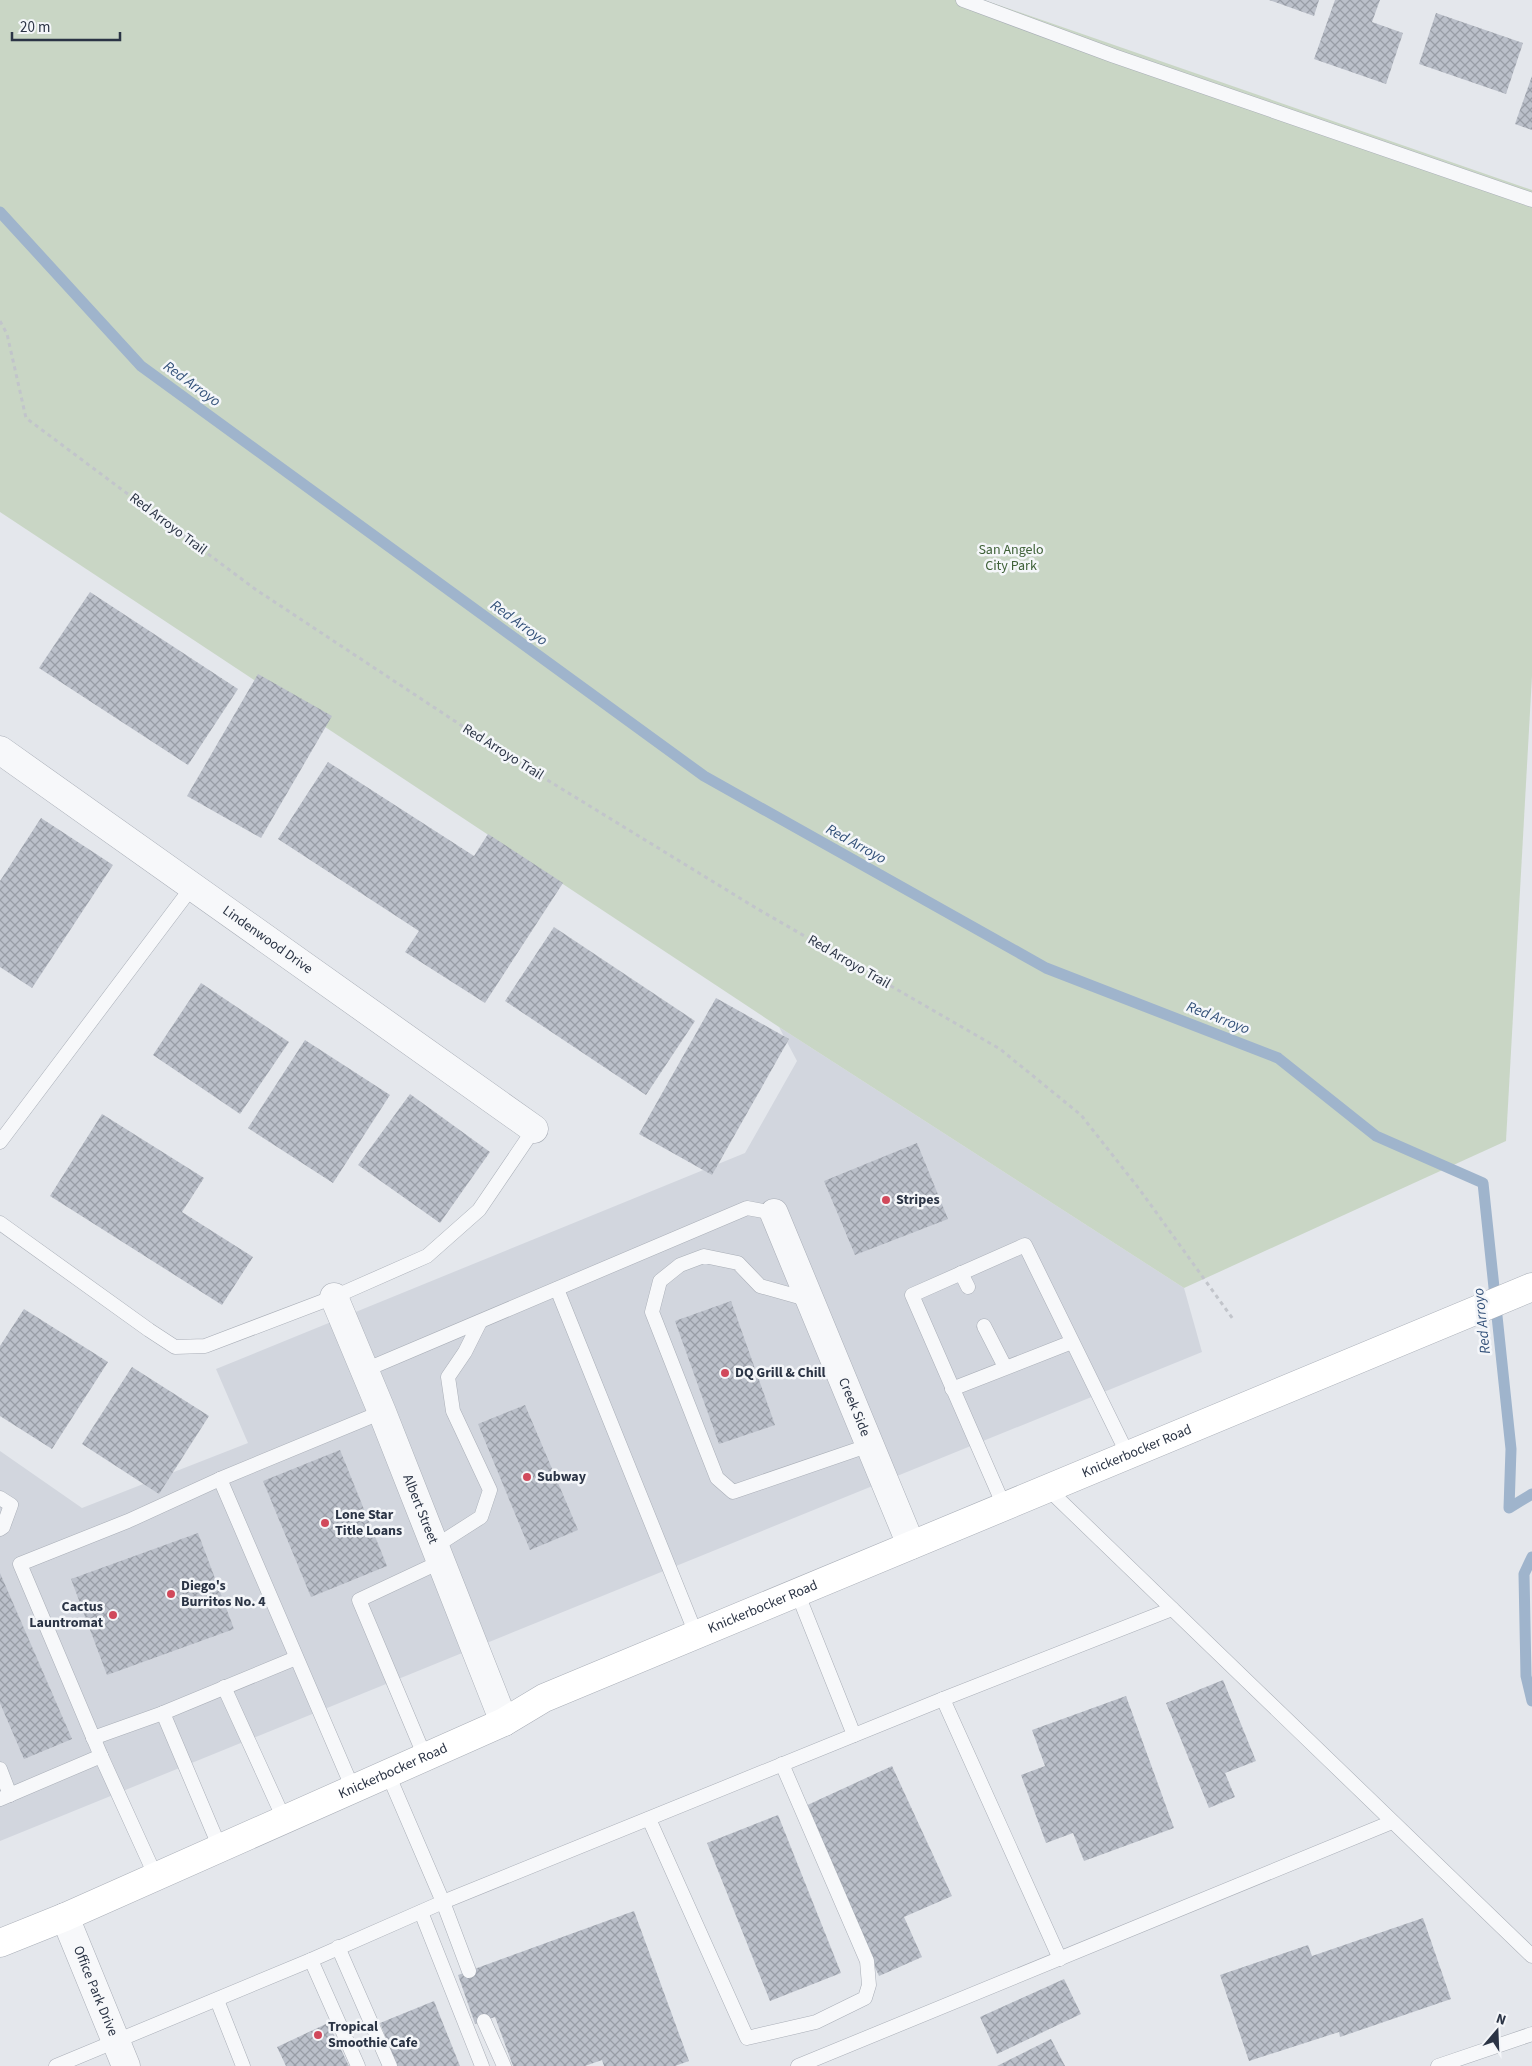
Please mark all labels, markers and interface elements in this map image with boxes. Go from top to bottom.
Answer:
scale bar [12,10,120,42]
text: 20 m [20,17,50,38]
water label: Red Arroyo [159,356,225,412]
street label: Red Arroyo Trail [125,488,211,560]
park label: San Angelo City Park [978,540,1044,576]
water label: Red Arroyo [486,595,552,651]
street label: Red Arroyo Trail [459,719,548,785]
water label: Red Arroyo [822,819,890,869]
street label: Lindenwood Drive [218,901,317,979]
street label: Red Arroyo Trail [804,930,894,994]
water label: Red Arroyo [1183,996,1253,1040]
place label: Stripes [896,1190,940,1210]
marker: Stripes [880,1194,892,1206]
water label: Red Arroyo [1468,1287,1496,1355]
place label: DQ Grill & Chill [735,1363,826,1383]
marker: DQ Grill & Chill [719,1367,731,1379]
street label: Creek Side [833,1375,875,1440]
street label: Knickerbocker Road [1079,1420,1195,1483]
place label: Subway [537,1467,587,1487]
street label: Albert Street [397,1471,443,1547]
marker: Subway [521,1471,533,1483]
place label: Lone Star Title Loans [335,1505,402,1541]
marker: Lone Star Title Loans [319,1517,331,1529]
street label: Knickerbocker Road [705,1575,821,1639]
place label: Diego's Burritos No. 4 [181,1576,266,1612]
marker: Diego's Burritos No. 4 [165,1588,177,1600]
place label: Cactus Launtromat [29,1597,104,1633]
marker: Cactus Launtromat [107,1609,119,1621]
street label: Knickerbocker Road [335,1738,451,1804]
street label: Office Park Drive [68,1943,123,2039]
north arrow [1472,2006,1522,2056]
text: N [1493,2009,1509,2031]
place label: Tropical Smoothie Cafe [328,2017,418,2053]
marker: Tropical Smoothie Cafe [312,2029,324,2041]

